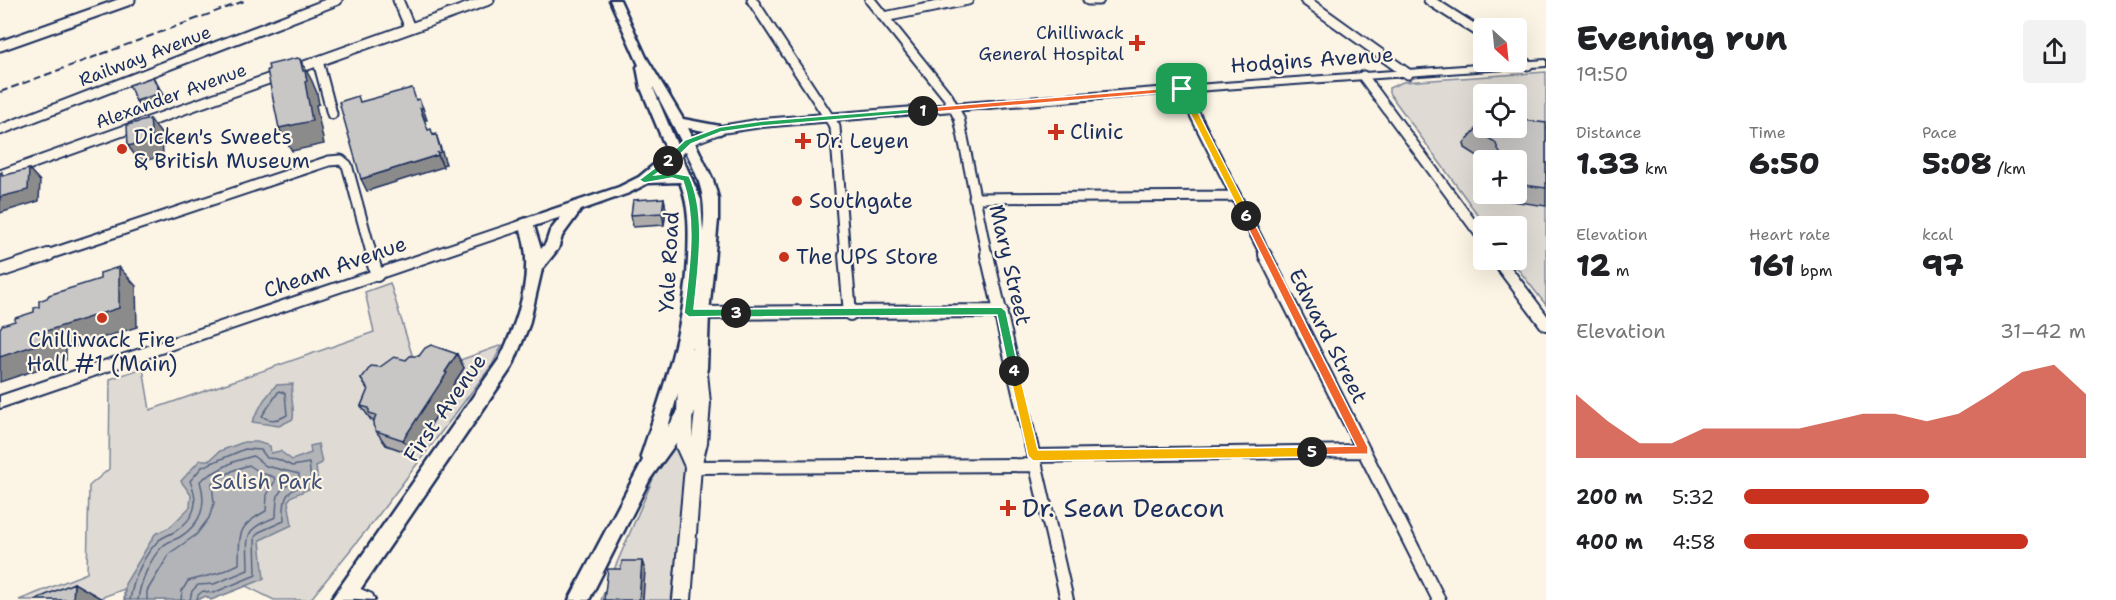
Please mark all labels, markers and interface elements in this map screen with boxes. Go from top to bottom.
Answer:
text: Evening run [1576,16,1787,61]
north arrow [1473,18,1527,72]
map controls [1473,18,1527,270]
street label: Railway Avenue [76,20,214,92]
button: share [2023,20,2086,83]
place label: Chilliwack General Hospital [978,21,1125,66]
marker: Chilliwack General Hospital [1128,34,1146,52]
street label: Hodgins Avenue [1229,40,1395,80]
street label: Alexander Avenue [92,58,250,134]
text: 19:50 [1576,61,1628,87]
pin [1156,63,1207,114]
icon: arrive [1165,72,1198,105]
button: locate [1473,84,1527,138]
pin: 1 [908,96,938,126]
text: 1 [919,100,927,121]
place label: Clinic [1070,118,1123,146]
text: Distance [1576,122,1642,143]
text: Time [1749,122,1786,143]
text: Pace [1922,122,1957,143]
place label: Dicken's Sweets & British Museum [134,123,310,175]
marker: Clinic [1047,123,1065,141]
place label: Dr. Leyen [816,127,909,155]
marker: Dr. Leyen [794,132,812,150]
marker: Dicken's Sweets & British Museum [115,142,129,156]
text: 1.33 [1576,143,1639,184]
text: 6:50 [1749,143,1820,184]
text: 5:08 [1922,143,1992,184]
pin: 2 [653,146,683,176]
text: 2 [662,150,674,171]
button: + [1473,150,1527,204]
text: km [1639,158,1667,179]
text: /km [1992,158,2026,179]
place label: Southgate [809,187,913,215]
marker: Southgate [790,194,804,208]
pin: 6 [1231,201,1261,231]
street label: Mary Street [982,202,1038,328]
text: 6 [1240,205,1252,226]
street label: Yale Road [652,211,686,313]
button: − [1473,216,1527,270]
text: Elevation [1576,224,1648,245]
text: Heart rate [1749,224,1831,245]
text: kcal [1922,224,1953,245]
street label: Cheam Avenue [260,229,410,305]
place label: The UPS Store [796,243,938,271]
text: 12 [1576,245,1610,286]
text: 161 [1749,245,1795,286]
text: 97 [1922,245,1964,286]
marker: The UPS Store [777,250,791,264]
text: m [1610,260,1629,281]
text: bpm [1795,260,1833,281]
street label: Edward Street [1282,264,1374,408]
pin: 3 [721,298,751,328]
text: 3 [730,302,742,323]
marker: Chilliwack Fire Hall #1 (Main) [95,311,109,325]
text: Elevation [1576,318,1666,344]
text: 31–42 m [2000,318,2086,344]
place label: Chilliwack Fire Hall #1 (Main) [27,326,177,378]
street label: First Avenue [397,348,493,468]
pin: 4 [999,356,1029,386]
text: 4 [1008,360,1020,381]
pin: 5 [1297,437,1327,467]
text: 5 [1307,441,1317,462]
park label: Salish Park [211,468,323,496]
text: 200 m [1576,484,1643,510]
text: 5:32 [1672,484,1715,510]
place label: Dr. Sean Deacon [1022,490,1225,525]
marker: Dr. Sean Deacon [999,499,1017,517]
text: 400 m [1576,529,1643,555]
text: 4:58 [1672,529,1716,555]

